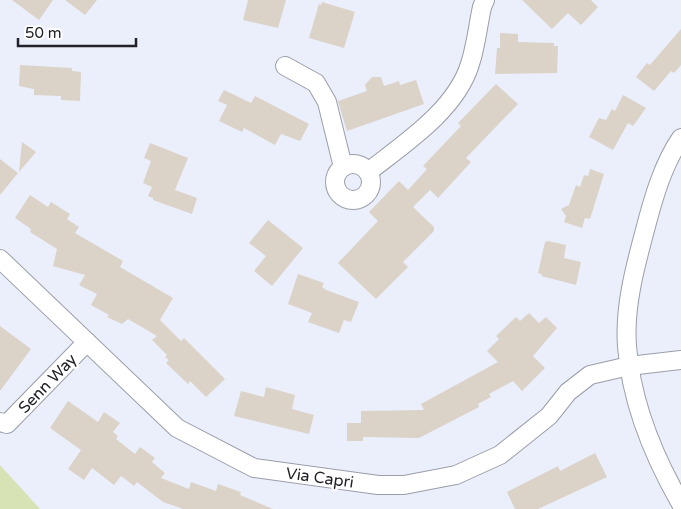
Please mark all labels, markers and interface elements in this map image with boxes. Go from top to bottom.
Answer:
scale bar [18,15,135,47]
text: 50 m [25,24,62,42]
street label: Senn Way [14,349,81,418]
street label: Via Capri [285,463,355,493]

